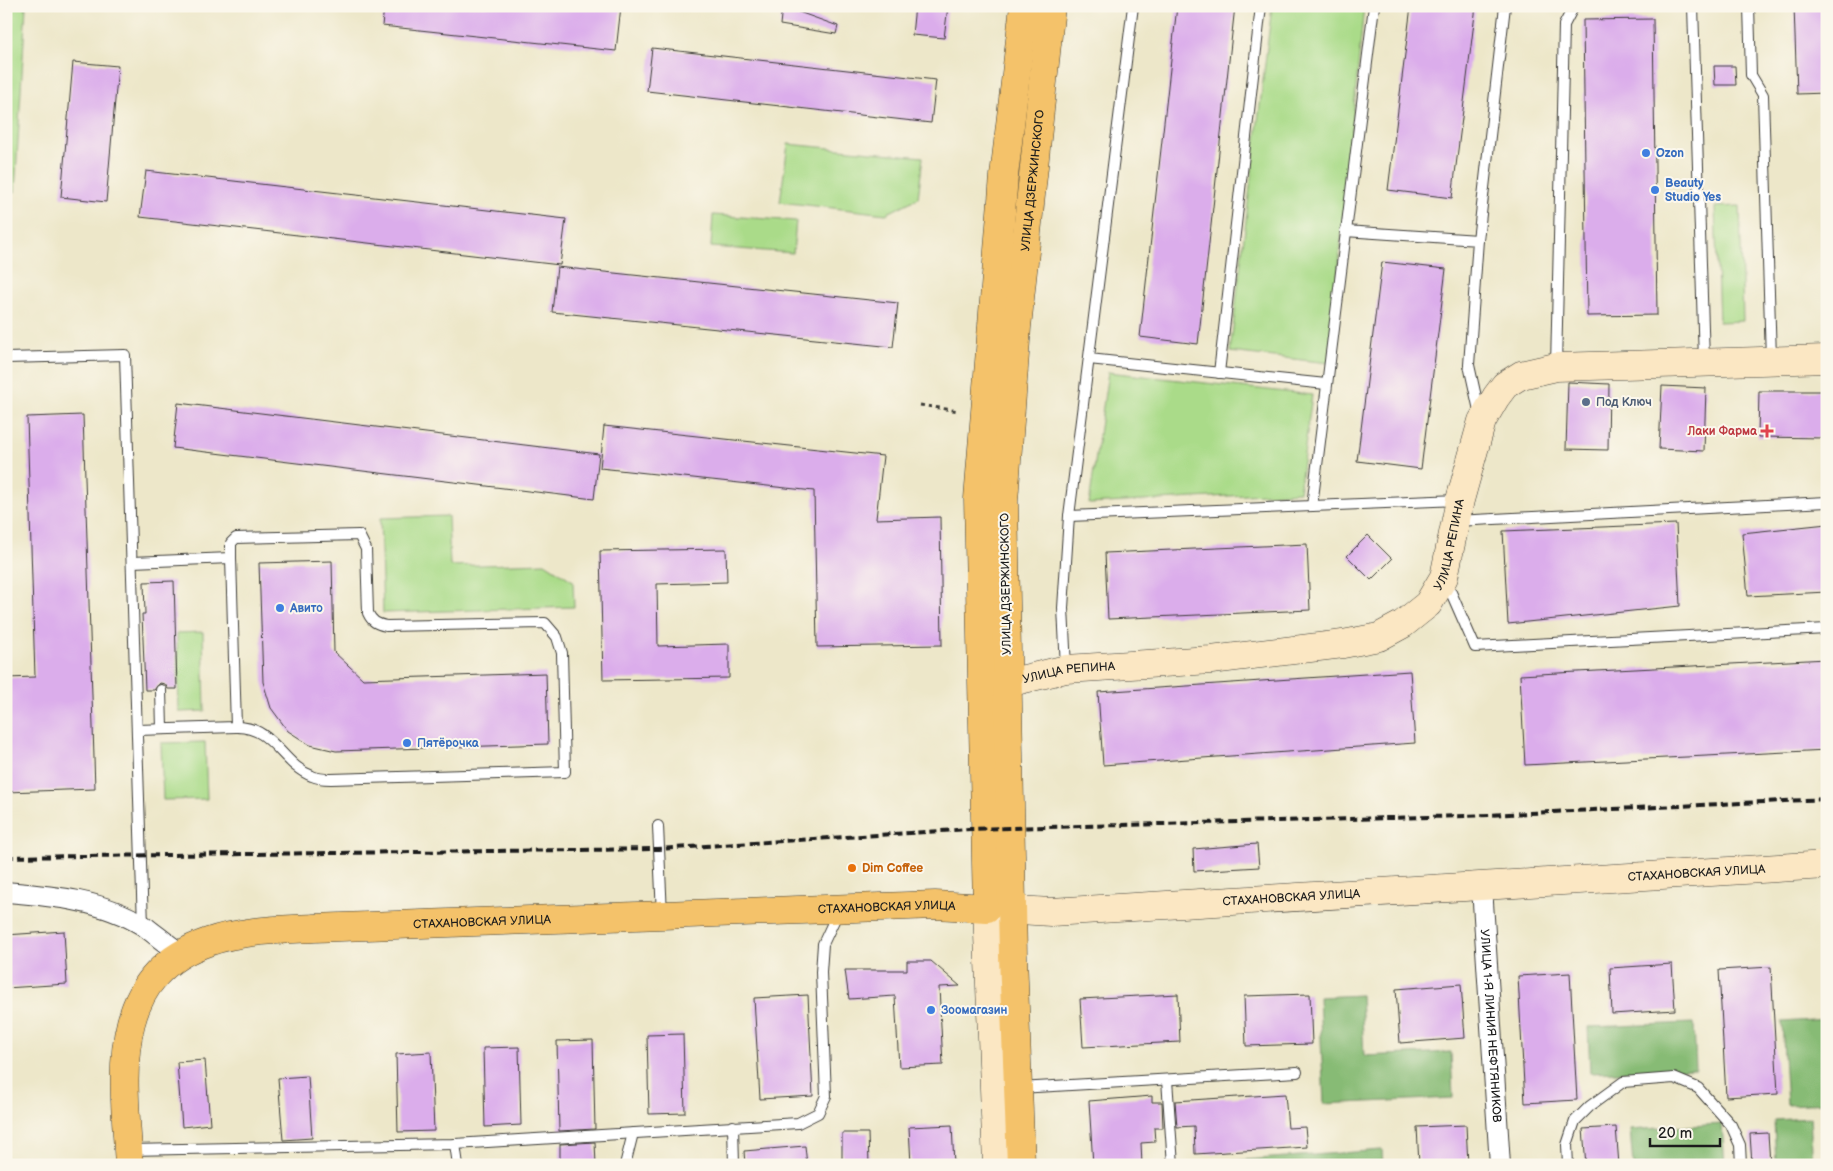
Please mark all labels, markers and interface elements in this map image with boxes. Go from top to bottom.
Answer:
street label: УЛИЦА ДЗЕРЖИНСКОГО [1018,109,1048,252]
place label: Ozon [1656,146,1684,161]
marker: Ozon [1640,147,1652,159]
place label: Beauty Studio Yes [1665,176,1721,205]
marker: Beauty Studio Yes [1649,184,1661,196]
place label: Под Ключ [1596,395,1652,410]
marker: Под Ключ [1580,396,1592,408]
place label: Лаки Фарма [1686,424,1758,439]
marker: Лаки Фарма [1761,425,1773,437]
street label: УЛИЦА РЕПИНА [1430,497,1468,593]
street label: УЛИЦА ДЗЕРЖИНСКОГО [997,512,1015,655]
place label: Авито [289,601,323,616]
marker: Авито [274,602,286,614]
street label: УЛИЦА РЕПИНА [1021,658,1116,687]
place label: Пятёрочка [417,736,480,751]
marker: Пятёрочка [401,737,413,749]
place label: Dim Coffee [862,861,923,876]
street label: СТАХАНОВСКАЯ УЛИЦА [1627,861,1766,885]
marker: Dim Coffee [846,862,858,874]
street label: СТАХАНОВСКАЯ УЛИЦА [1222,886,1361,909]
street label: СТАХАНОВСКАЯ УЛИЦА [818,897,957,917]
street label: СТАХАНОВСКАЯ УЛИЦА [413,912,552,932]
street label: УЛИЦА 1-Я ЛИНИЯ НЕФТЯНИКОВ [1477,928,1505,1123]
place label: Зоомагазин [941,1003,1008,1018]
marker: Зоомагазин [925,1004,937,1016]
scale bar [1650,1116,1720,1148]
text: 20 m [1658,1124,1692,1143]

